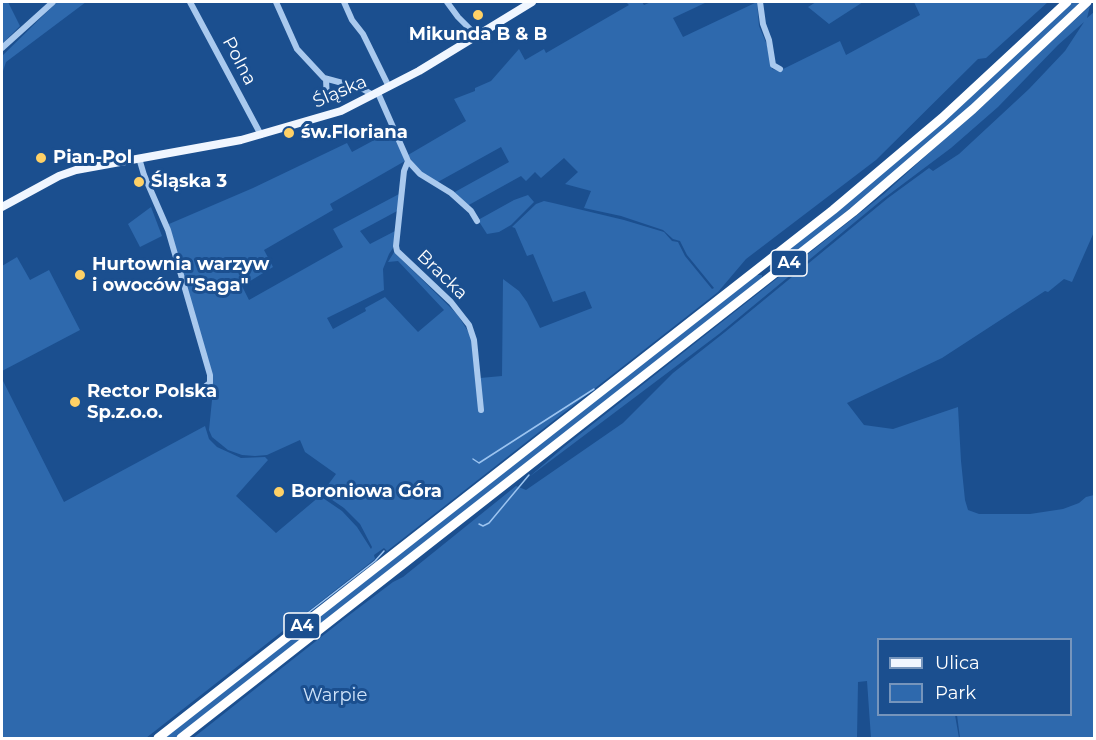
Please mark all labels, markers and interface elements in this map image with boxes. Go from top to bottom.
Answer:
marker: Mikunda B & B [471,8,485,22]
place label: Mikunda B & B [409,24,547,46]
street label: Polna [217,33,261,89]
street label: Śląska [310,71,370,113]
place label: św.Floriana [301,122,408,144]
marker: św.Floriana [282,126,296,140]
place label: Pian-Pol [53,147,132,169]
marker: Pian-Pol [34,151,48,165]
place label: Śląska 3 [151,171,227,193]
marker: Śląska 3 [132,175,146,189]
street label: Bracka [412,246,472,304]
road number: A4 [771,250,807,276]
place label: Hurtownia warzyw i owoców "Saga" [92,254,269,296]
marker: Hurtownia warzyw i owoców "Saga" [73,268,87,282]
place label: Rector Polska Sp.z.o.o. [87,381,217,424]
marker: Rector Polska Sp.z.o.o. [68,395,82,409]
place label: Boroniowa Góra [291,481,442,503]
marker: Boroniowa Góra [272,485,286,499]
road number: A4 [284,613,320,639]
legend [877,638,1072,716]
text: Ulica [935,652,980,674]
text: Park [935,682,976,704]
park label: Warpie [303,685,367,707]

